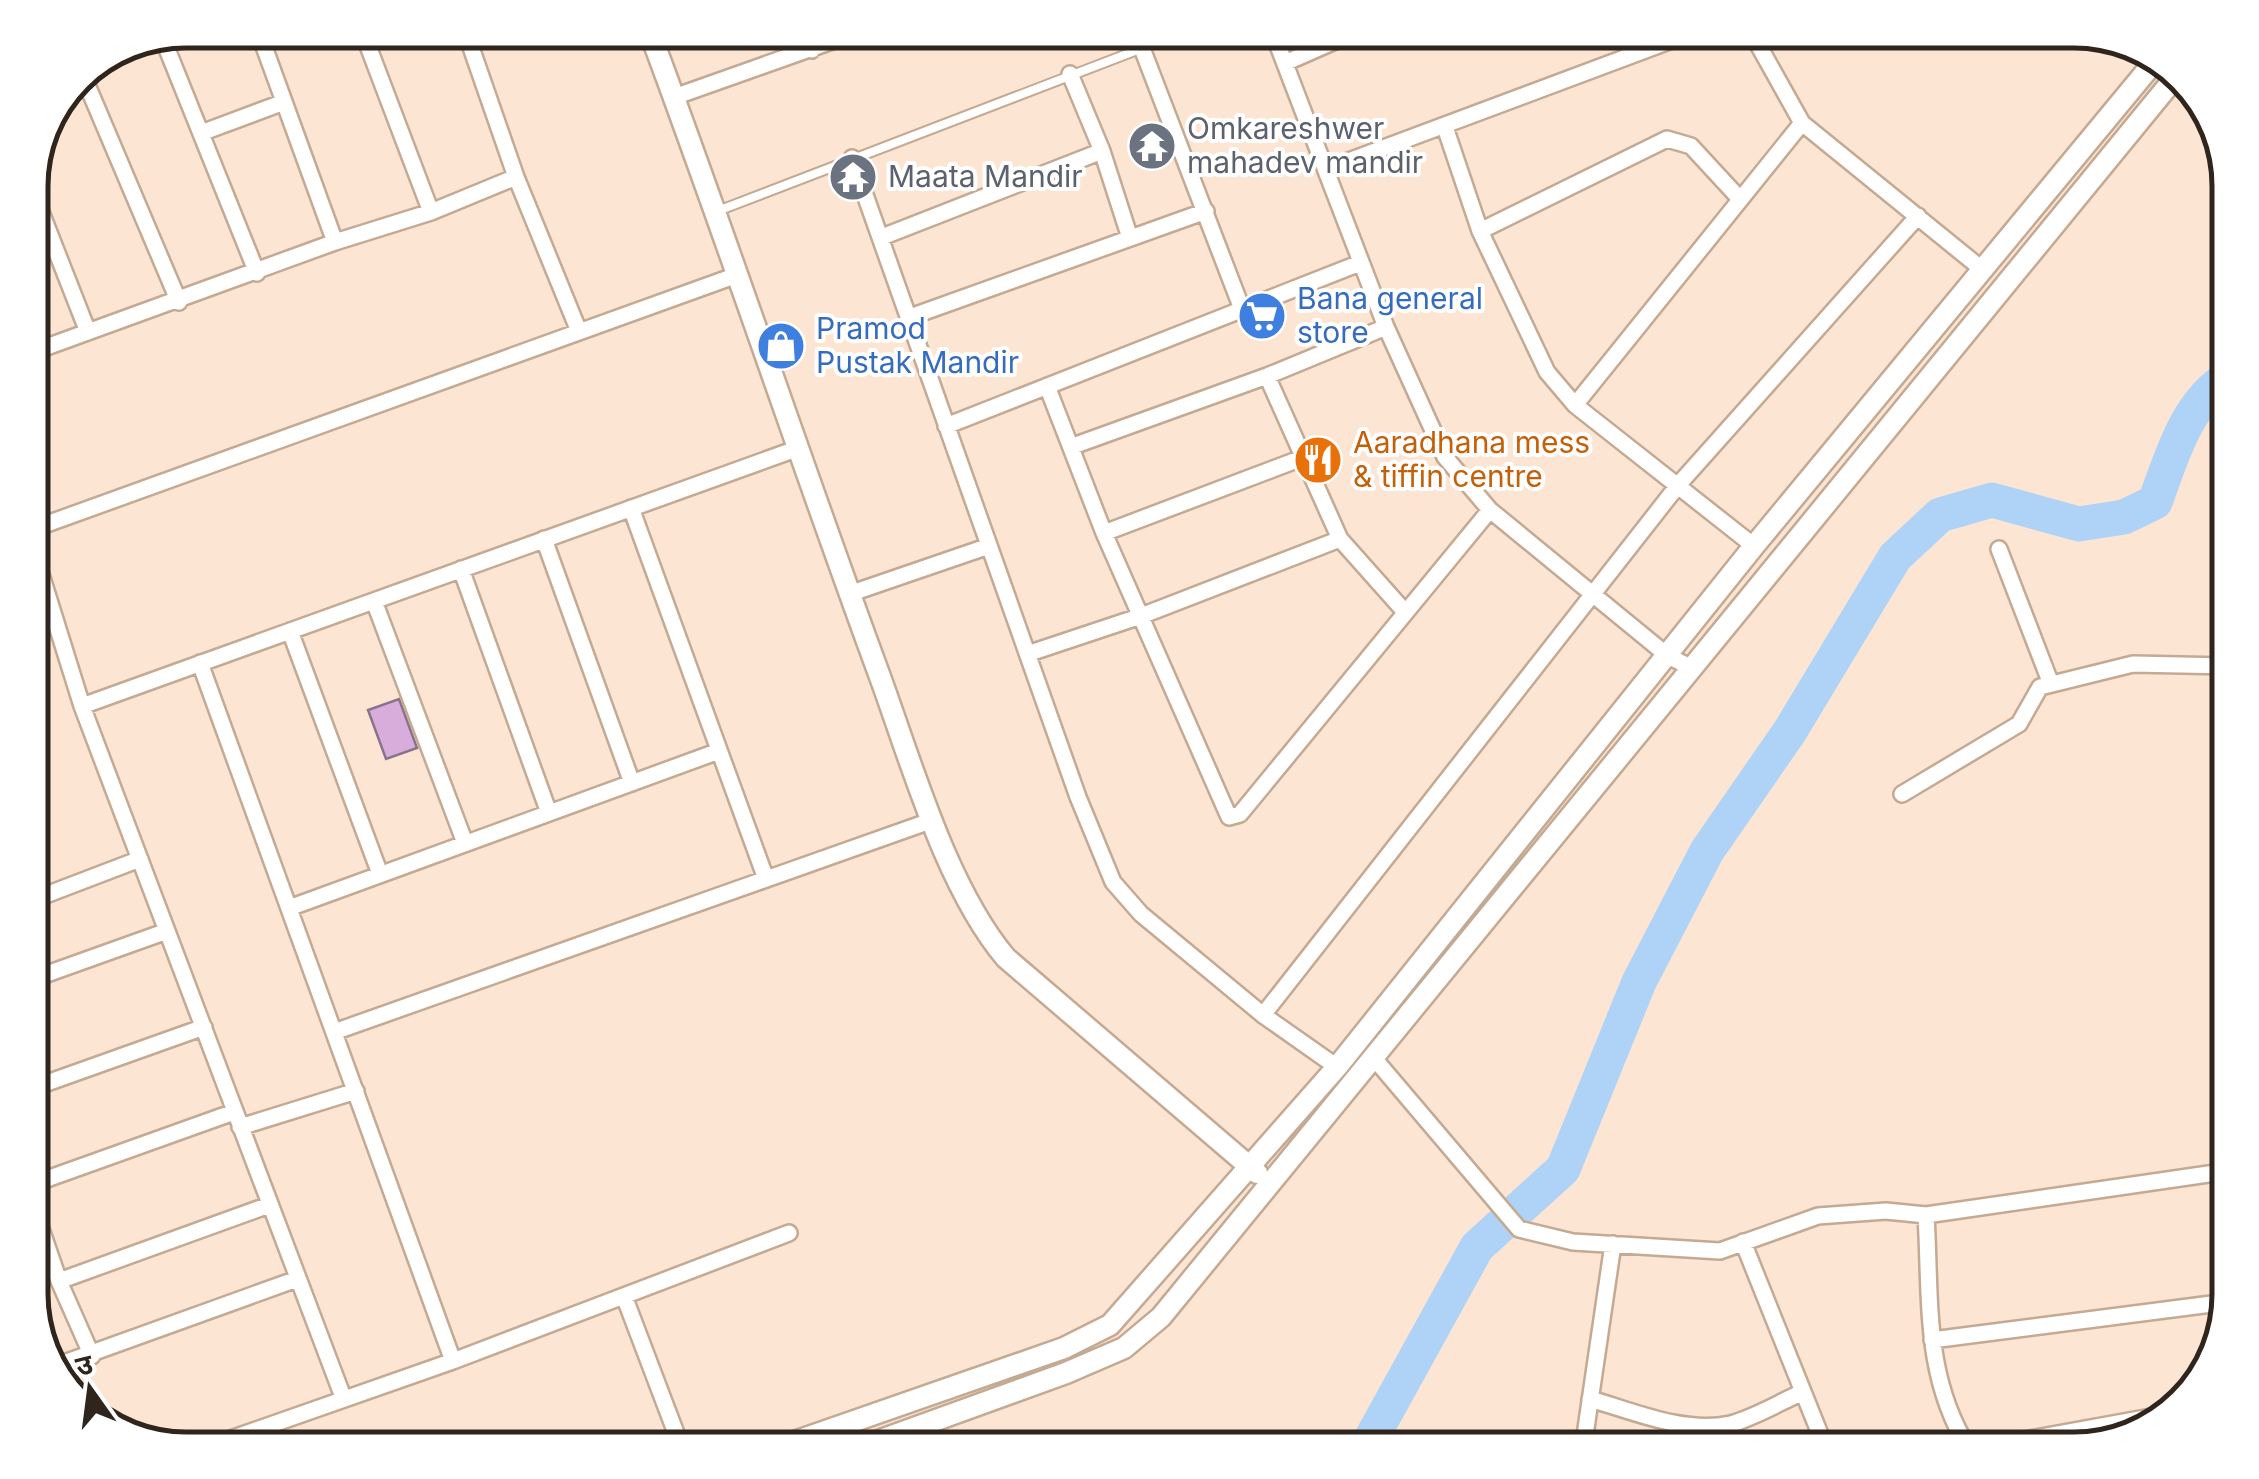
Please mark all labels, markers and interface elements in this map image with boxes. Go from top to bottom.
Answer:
place label: Omkareshwer mahadev mandir [1187,110,1423,180]
temple icon: Omkareshwer mahadev mandir [1126,120,1178,172]
temple icon: Maata Mandir [827,151,879,203]
place label: Maata Mandir [888,158,1083,194]
place label: Bana general store [1297,280,1483,350]
supermarket icon: Bana general store [1236,290,1288,342]
place label: Pramod Pustak Mandir [816,310,1019,380]
shop icon: Pramod Pustak Mandir [755,320,807,372]
place label: Aaradhana mess & tiffin centre [1353,424,1590,494]
restaurant icon: Aaradhana mess & tiffin centre [1292,434,1344,486]
north arrow [40,1339,140,1439]
text: उ [72,1346,97,1383]

